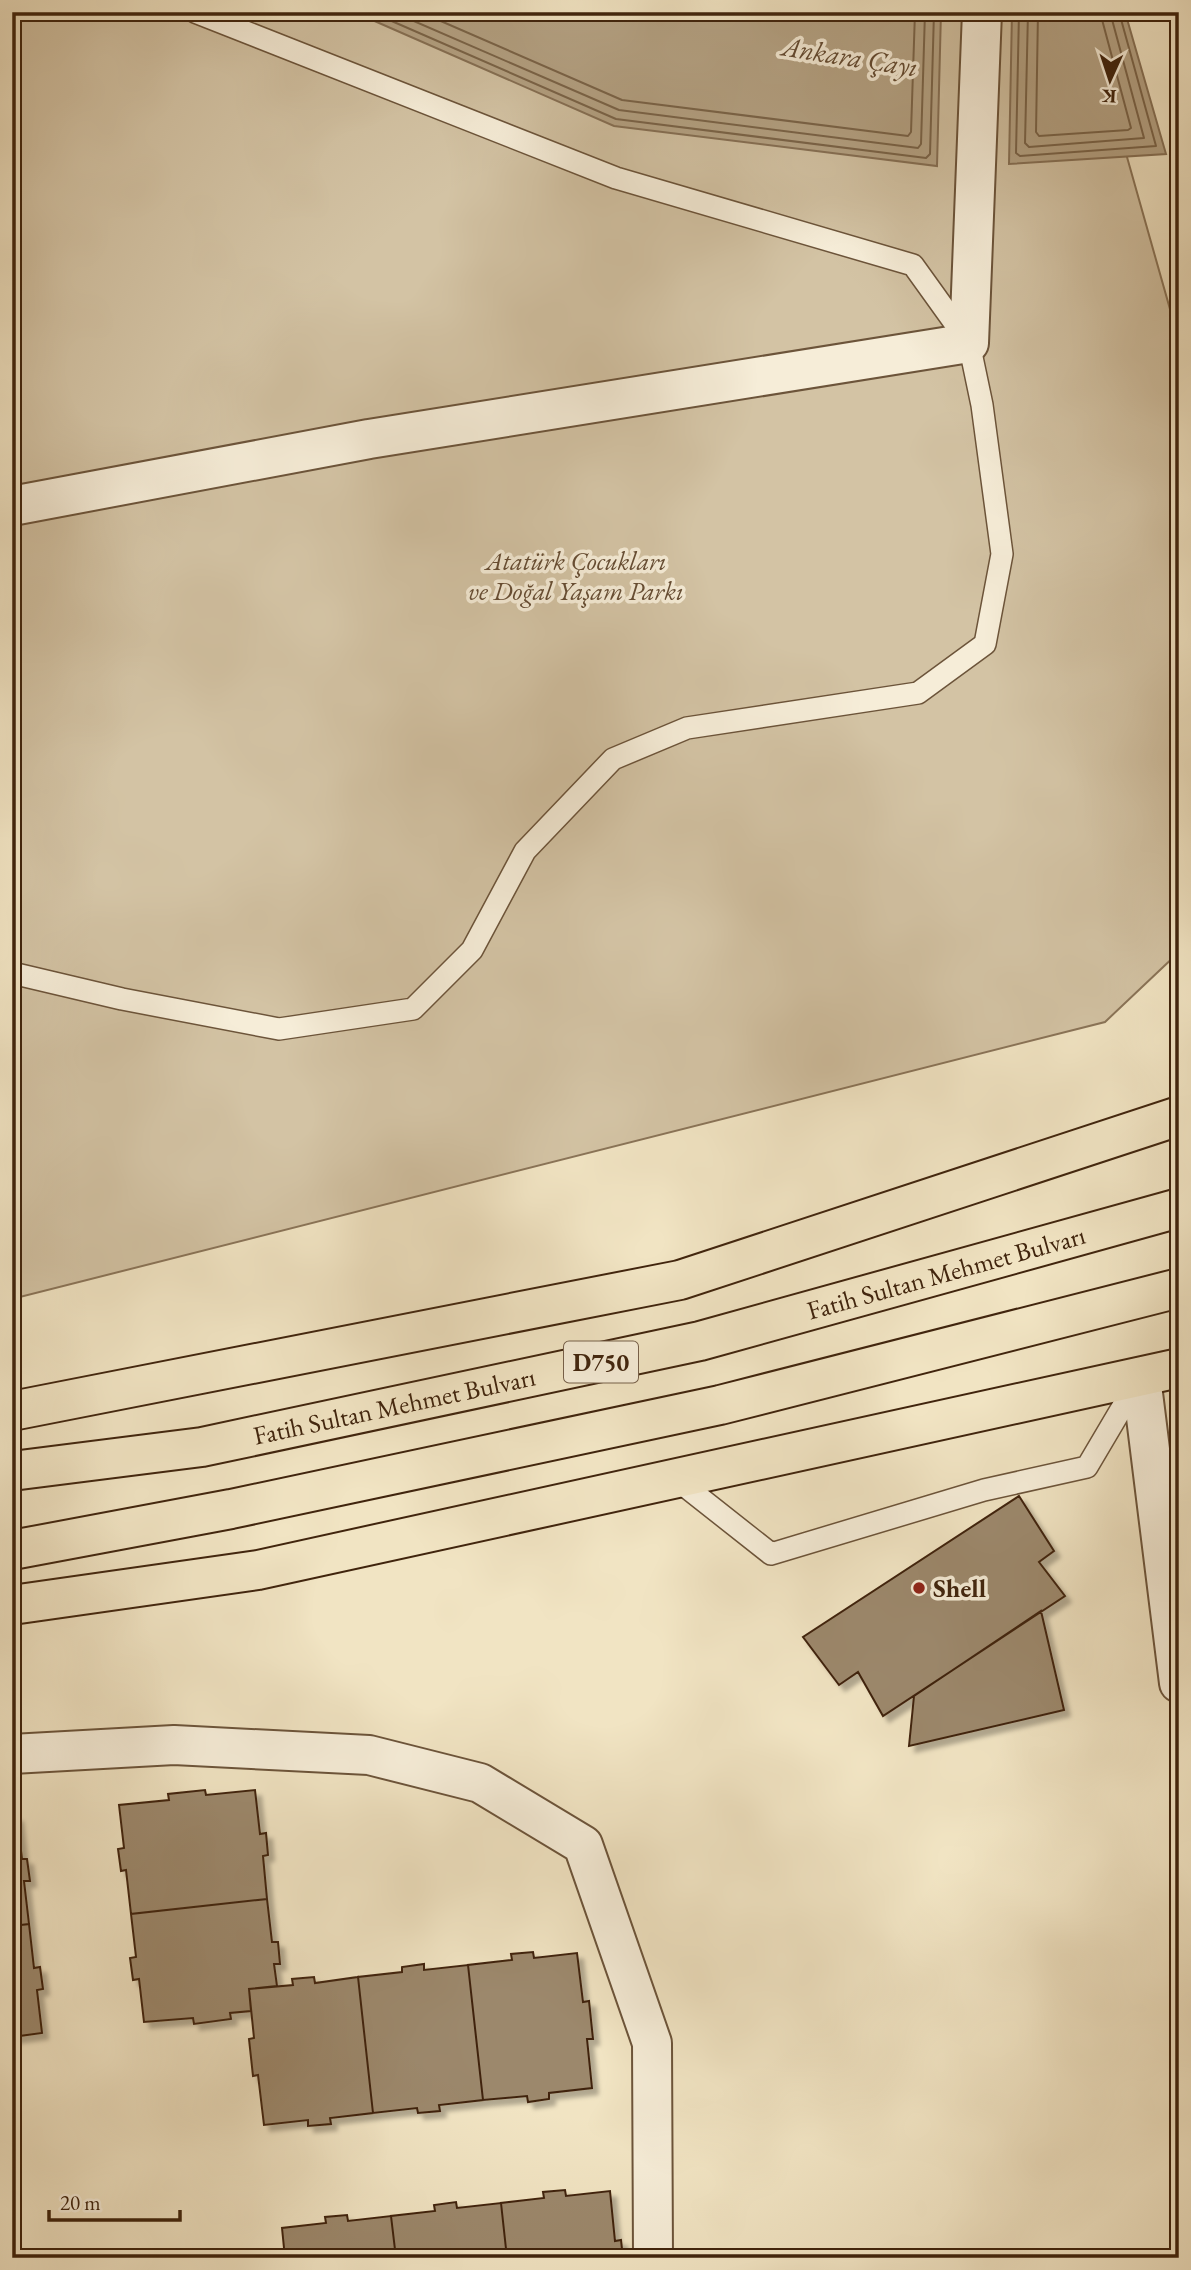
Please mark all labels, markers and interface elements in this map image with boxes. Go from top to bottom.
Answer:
water label: Ankara Çayı [777,27,921,85]
north arrow [1076,46,1146,116]
text: K [1101,84,1117,109]
park label: Atatürk Çocukları ve Doğal Yaşam Parkı [468,544,684,608]
street label: Fatih Sultan Mehmet Bulvarı [803,1218,1089,1328]
road number: D750 [564,1342,638,1382]
street label: Fatih Sultan Mehmet Bulvarı [250,1360,538,1453]
place label: Shell [933,1571,986,1605]
marker: Shell [911,1580,927,1596]
scale bar [49,2179,180,2223]
text: 20 m [60,2189,101,2216]

